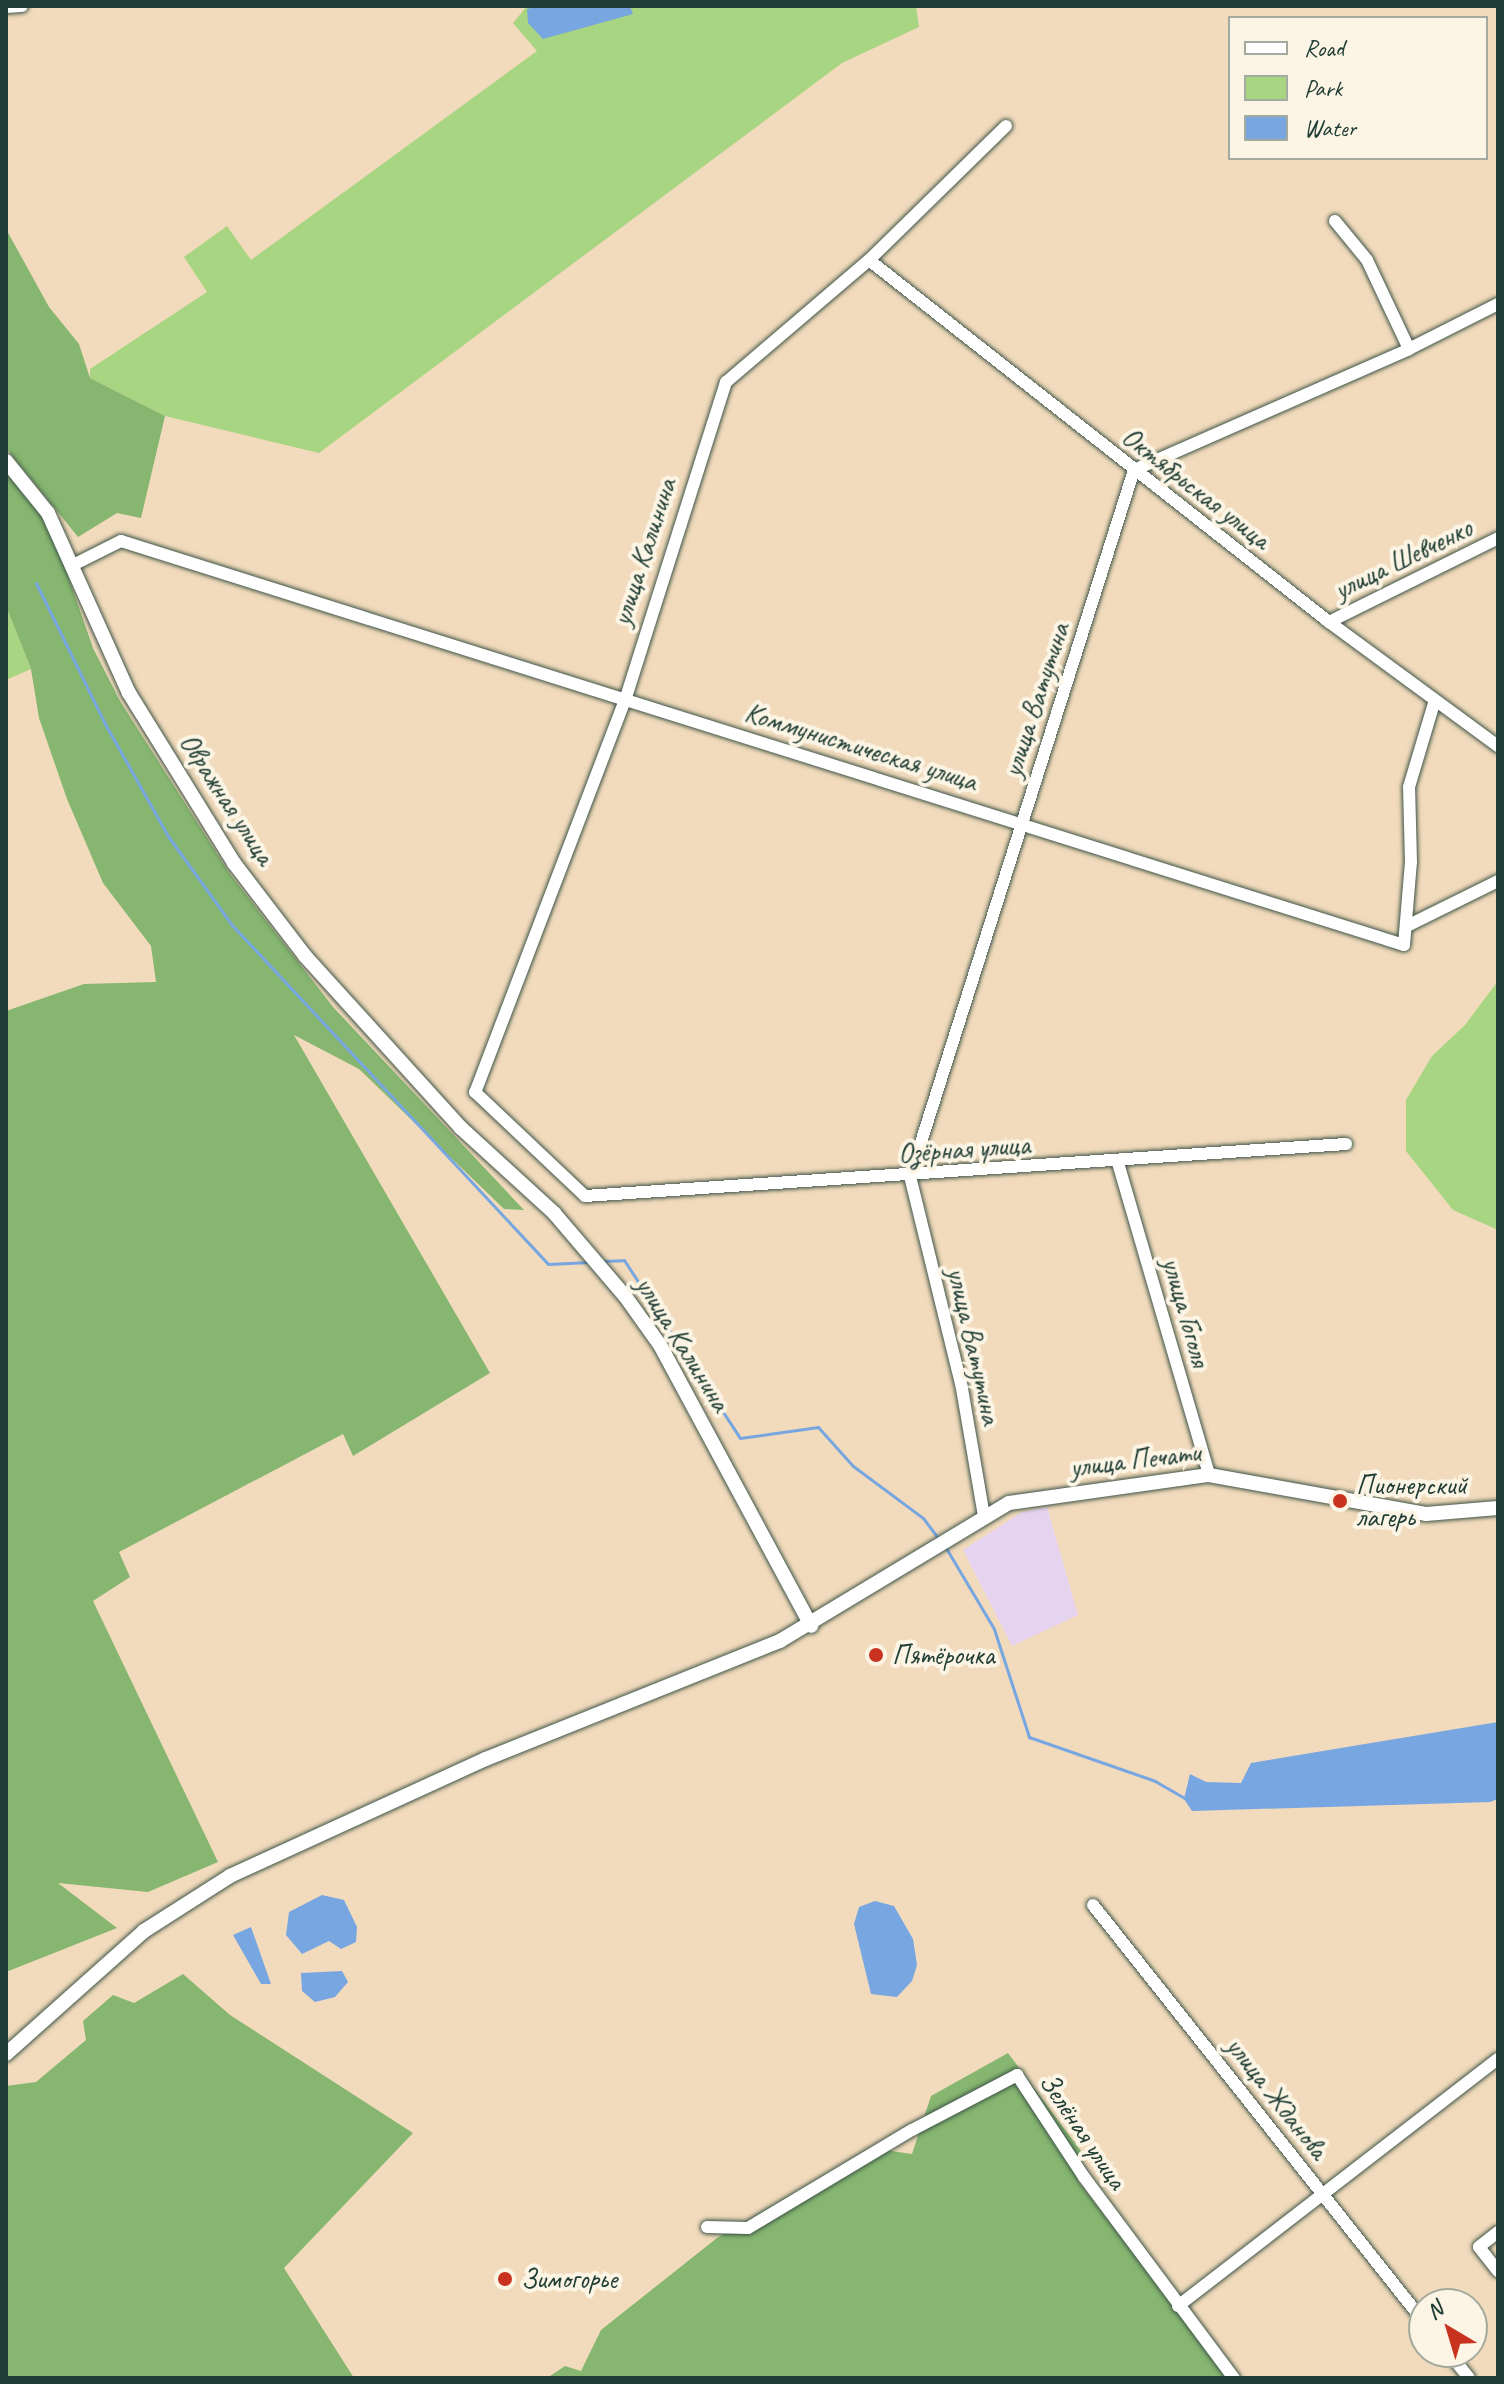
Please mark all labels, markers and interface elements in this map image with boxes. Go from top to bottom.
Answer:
legend [1228,16,1488,160]
text: Road [1304,33,1344,63]
text: Park [1304,73,1342,103]
text: Water [1304,113,1356,143]
street label: Октябрьская улица [1115,419,1277,557]
street label: улица Калинина [604,474,684,630]
street label: улица Шевченко [1328,511,1478,607]
street label: улица Ватутина [995,618,1077,782]
street label: Коммунистическая улица [740,696,982,798]
street label: Овражная улица [172,727,282,871]
street label: Озёрная улица [896,1128,1032,1170]
street label: улица Гоголя [1155,1254,1217,1370]
street label: улица Ватутина [939,1263,1009,1429]
street label: улица Калинина [628,1270,738,1418]
street label: улица Печати [1066,1435,1204,1485]
place label: Пионерский лагерь [1356,1468,1467,1534]
marker: Пионерский лагерь [1331,1492,1349,1510]
place label: Пятёрочка [892,1638,995,1672]
marker: Пятёрочка [867,1646,885,1664]
street label: улица Жданова [1219,2030,1335,2166]
street label: Зелёная улица [1031,2065,1135,2197]
place label: Зимогорье [521,2262,617,2296]
marker: Зимогорье [496,2270,514,2288]
north arrow [1408,2288,1488,2368]
text: N [1420,2295,1448,2326]

